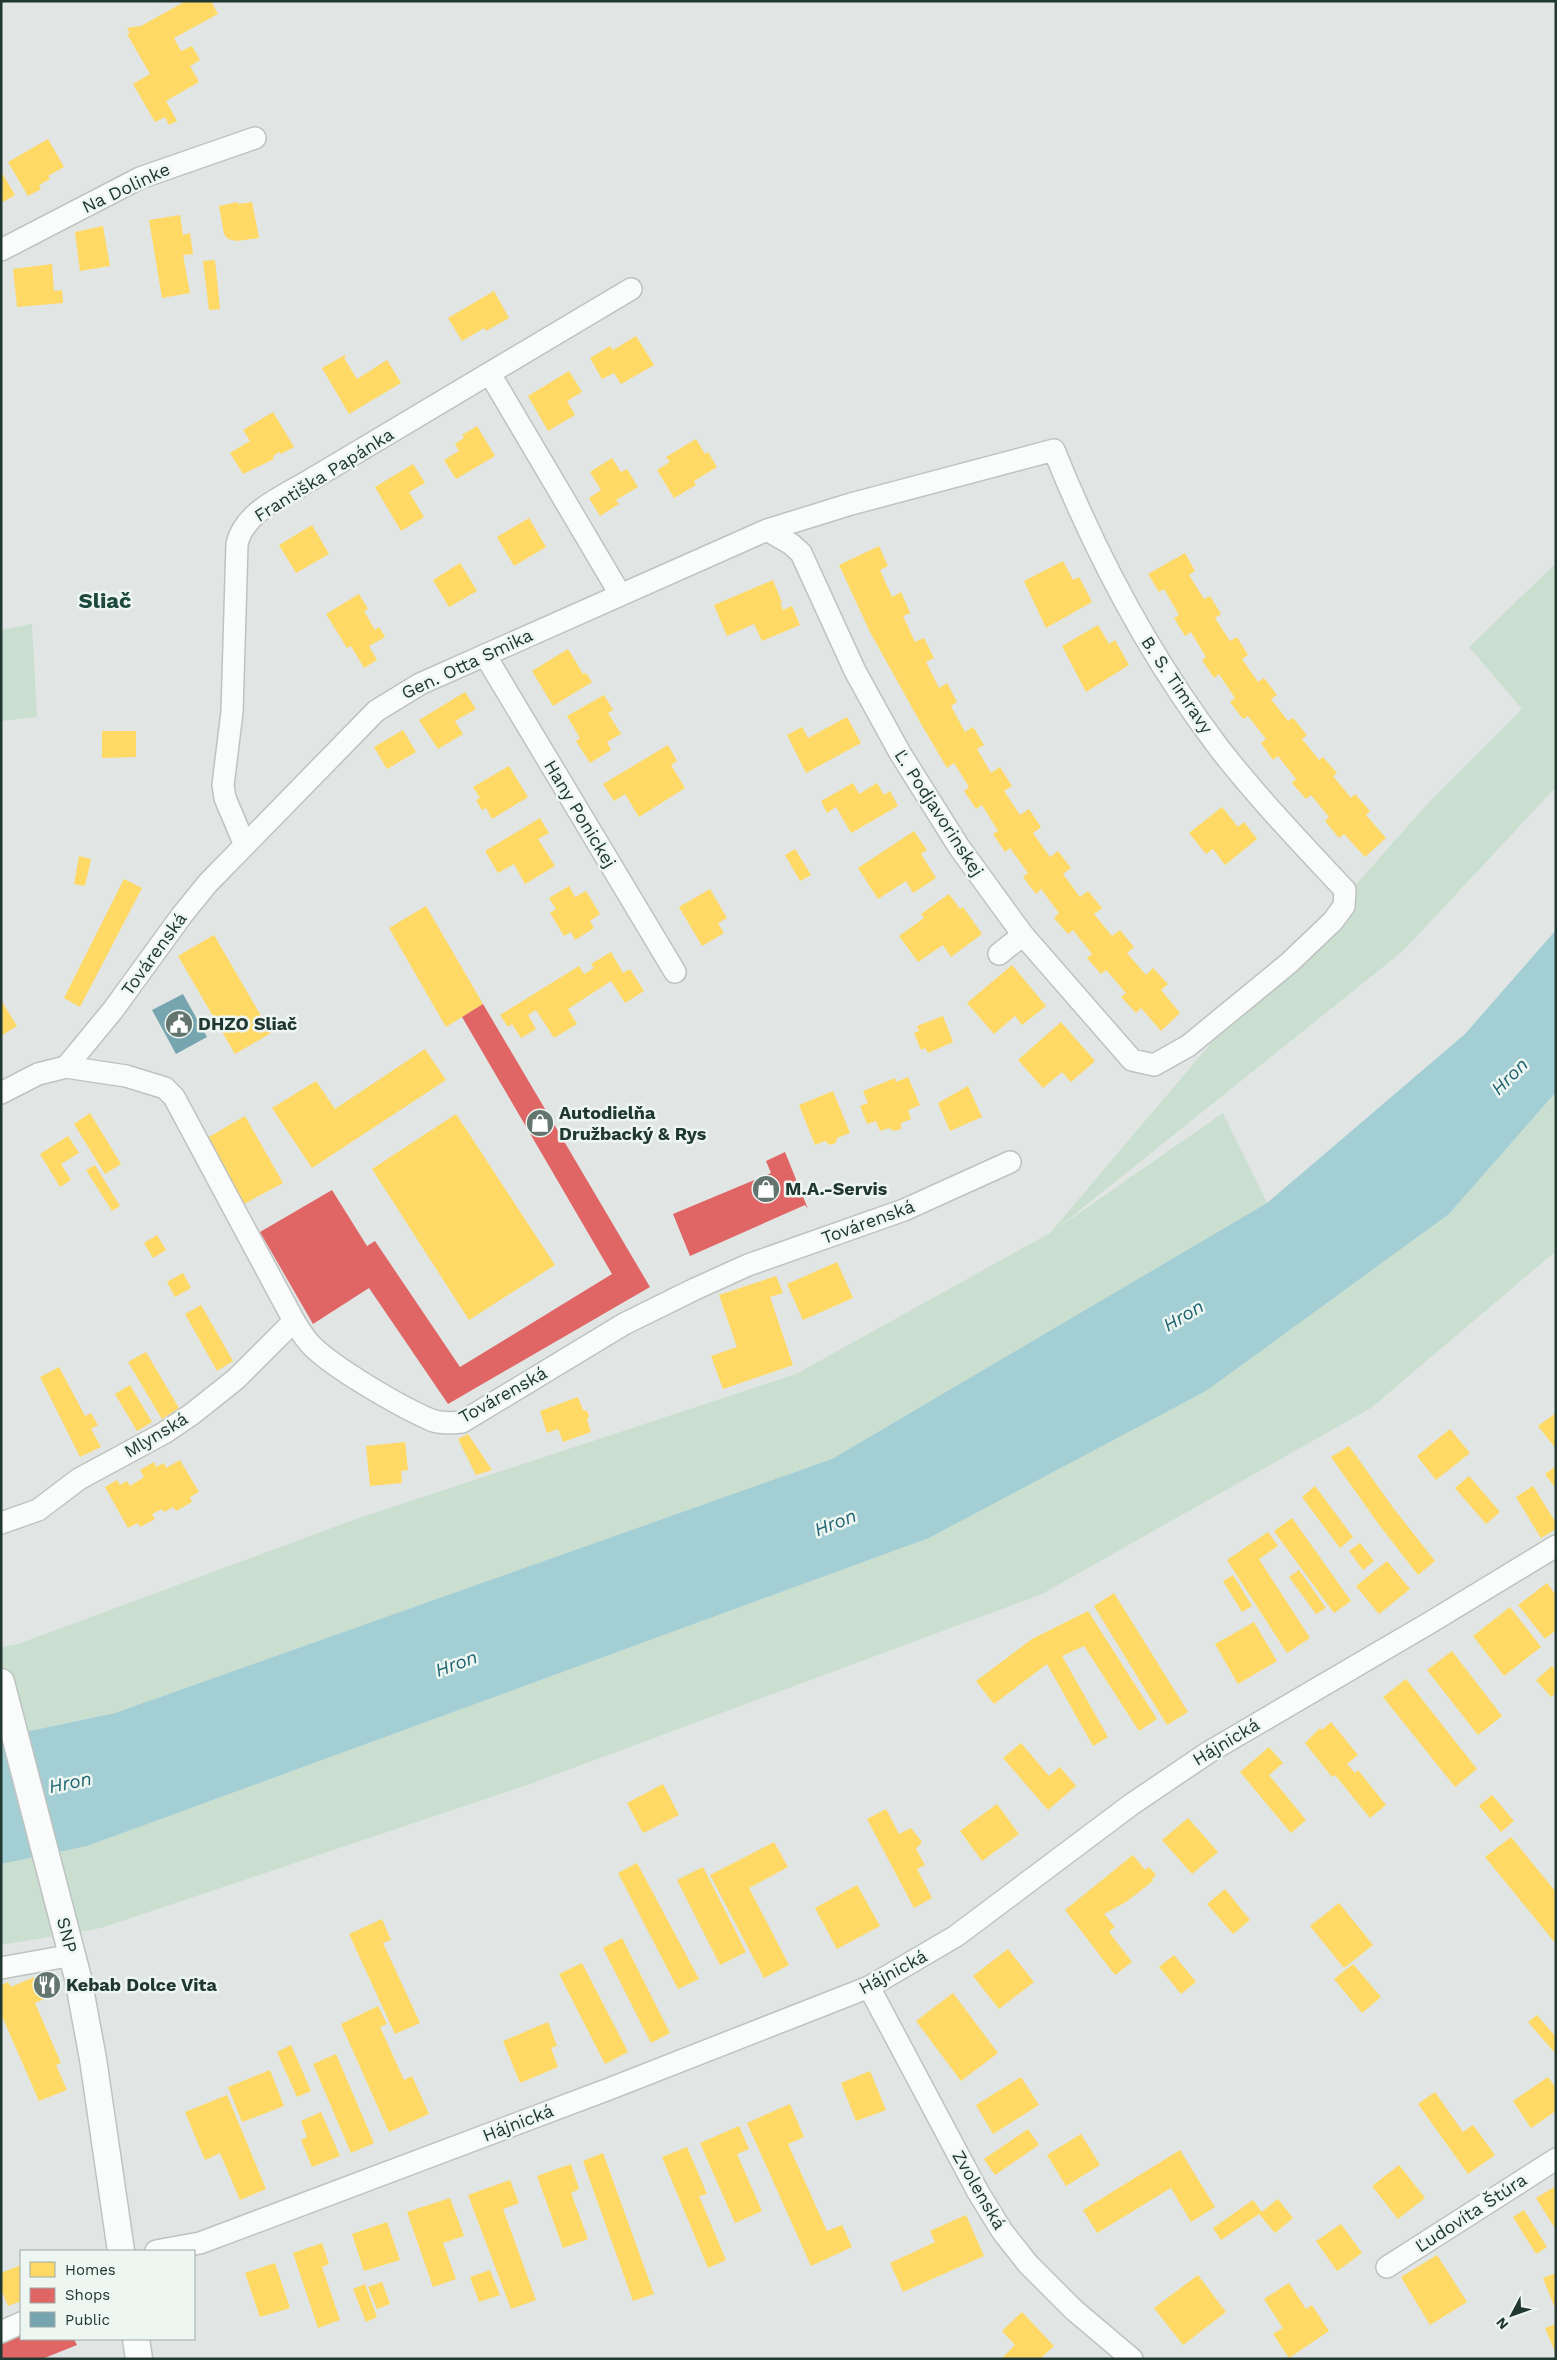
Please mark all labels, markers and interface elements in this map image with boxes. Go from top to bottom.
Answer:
street label: Na Dolinke [79,158,173,217]
street label: Františka Papánka [250,423,397,526]
district label: Sliač [79,588,131,613]
street label: Gen. Otta Smika [398,624,536,703]
street label: B. S. Timravy [1137,632,1218,738]
street label: Ľ. Podjavorinskej [891,745,988,880]
street label: Hany Ponickej [540,756,621,871]
street label: Továrenská [117,908,191,999]
public building icon: DHZO Sliač [164,1009,194,1039]
place label: DHZO Sliač [198,1013,297,1034]
water label: Hron [1486,1053,1533,1100]
place label: Autodielňa Družbacký & Rys [559,1102,707,1144]
shop icon: Autodielňa Družbacký & Rys [525,1108,555,1138]
shop icon: M.A.-Servis [751,1174,781,1204]
place label: M.A.-Servis [785,1178,888,1199]
street label: Továrenská [819,1195,917,1248]
water label: Hron [1159,1294,1208,1336]
street label: Továrenská [455,1362,550,1427]
street label: Mlynská [120,1407,191,1462]
water label: Hron [811,1504,860,1541]
water label: Hron [432,1645,480,1682]
street label: Hájnická [1188,1713,1263,1770]
water label: Hron [47,1767,94,1798]
street label: SNP [53,1915,82,1955]
street label: Hájnická [855,1945,931,1998]
restaurant icon: Kebab Dolce Vita [32,1970,62,2000]
place label: Kebab Dolce Vita [66,1974,218,1995]
street label: Hájnická [479,2099,556,2146]
street label: Zvolenská [948,2146,1010,2233]
street label: Ľudovíta Štúra [1411,2169,1530,2256]
legend [20,2250,195,2340]
text: Homes [65,2261,116,2279]
text: Shops [65,2286,110,2304]
north arrow [1487,2290,1537,2340]
text: Public [65,2311,110,2329]
text: N [1493,2314,1512,2333]

